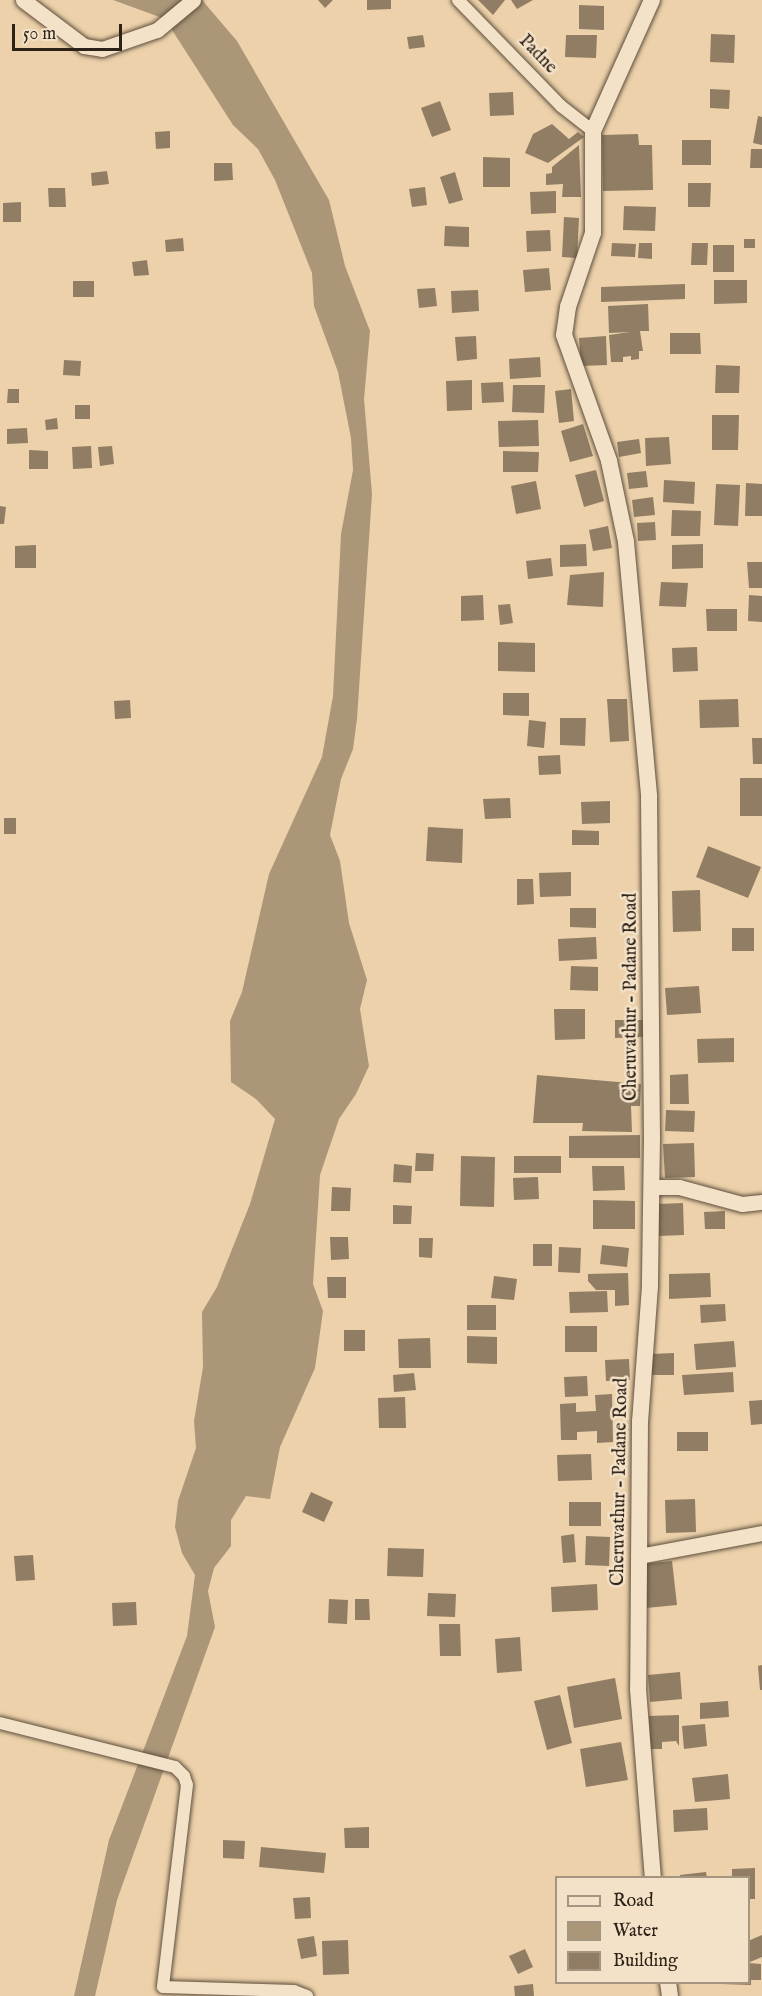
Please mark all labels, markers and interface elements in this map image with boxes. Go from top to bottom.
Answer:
scale bar [15,12,124,50]
text: 50 m [23,23,56,46]
street label: Padne [513,31,561,79]
street label: Cheruvathur - Padane Road [621,893,643,1101]
street label: Cheruvathur - Padane Road [608,1378,634,1586]
legend [555,1876,750,1984]
text: Road [613,1890,654,1913]
text: Water [613,1920,658,1943]
text: Building [613,1950,678,1973]

